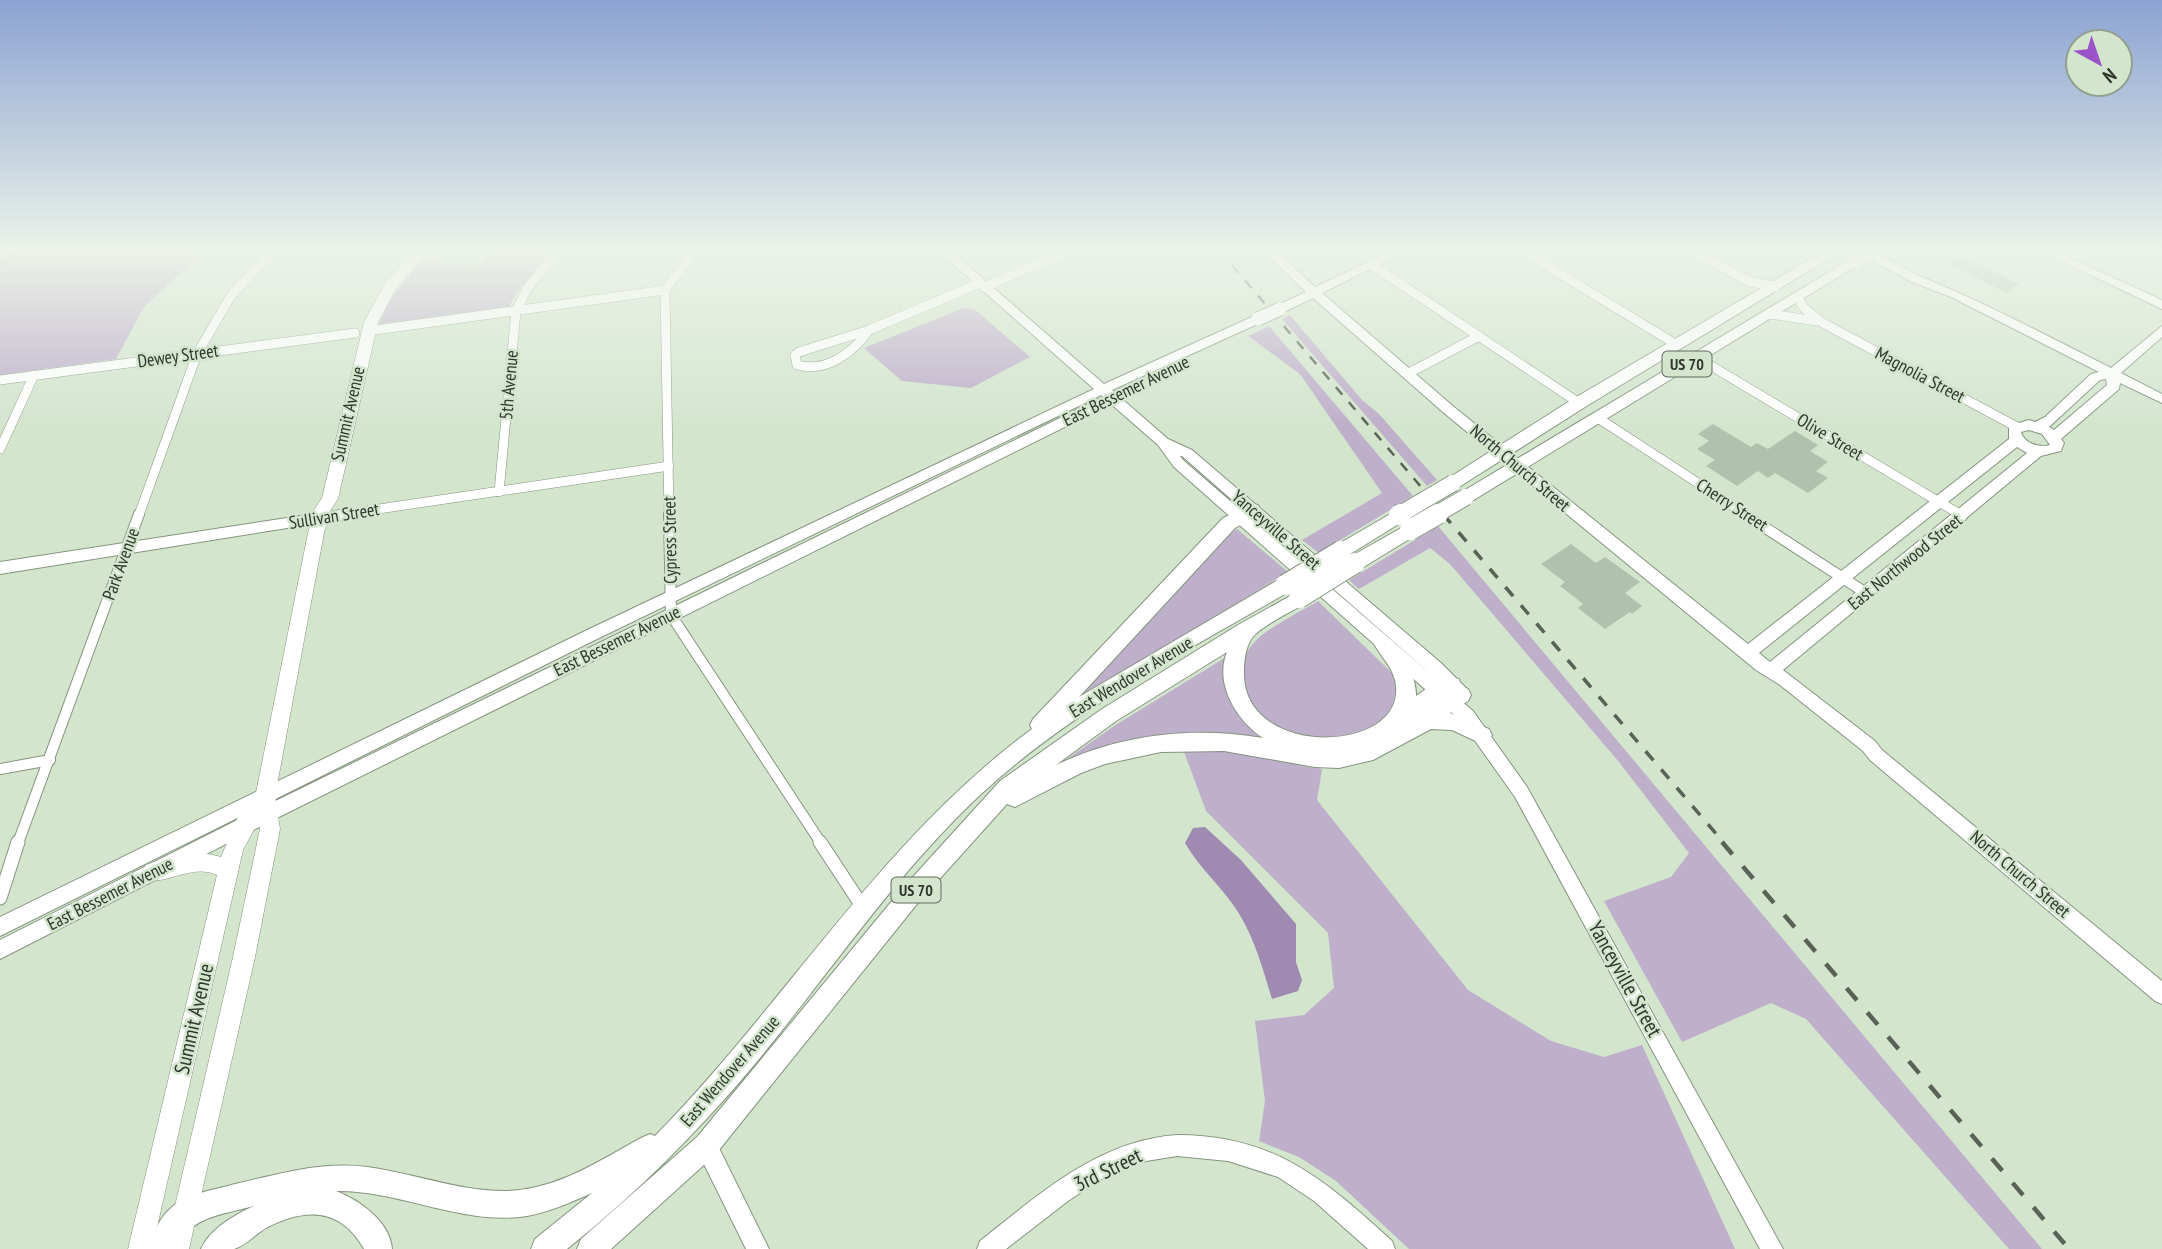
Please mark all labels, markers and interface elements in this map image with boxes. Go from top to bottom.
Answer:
north arrow [2064,28,2134,98]
text: N [2098,64,2122,89]
street label: Dewey Street [136,338,220,373]
street label: Magnolia Street [1871,341,1969,408]
street label: 5th Avenue [494,349,523,421]
street label: East Bessemer Avenue [1059,350,1193,431]
road number: US 70 [1662,352,1712,376]
street label: Summit Avenue [325,364,370,464]
street label: Olive Street [1793,408,1868,465]
street label: North Church Street [1466,419,1575,516]
street label: Cherry Street [1692,473,1772,536]
street label: Yanceyville Street [1227,485,1326,574]
street label: Cypress Street [657,496,682,584]
street label: Sullivan Street [287,497,381,534]
street label: East Northwood Street [1843,508,1966,615]
street label: Park Avenue [97,525,144,603]
street label: East Bessemer Avenue [550,600,684,681]
street label: East Wendover Avenue [1065,631,1197,722]
street label: North Church Street [1966,825,2075,922]
street label: East Bessemer Avenue [43,852,177,935]
road number: US 70 [892,877,940,902]
street label: Yanceyville Street [1582,916,1669,1042]
street label: Summit Avenue [168,961,219,1077]
street label: East Wendover Avenue [675,1010,784,1131]
street label: 3rd Street [1069,1141,1146,1198]

